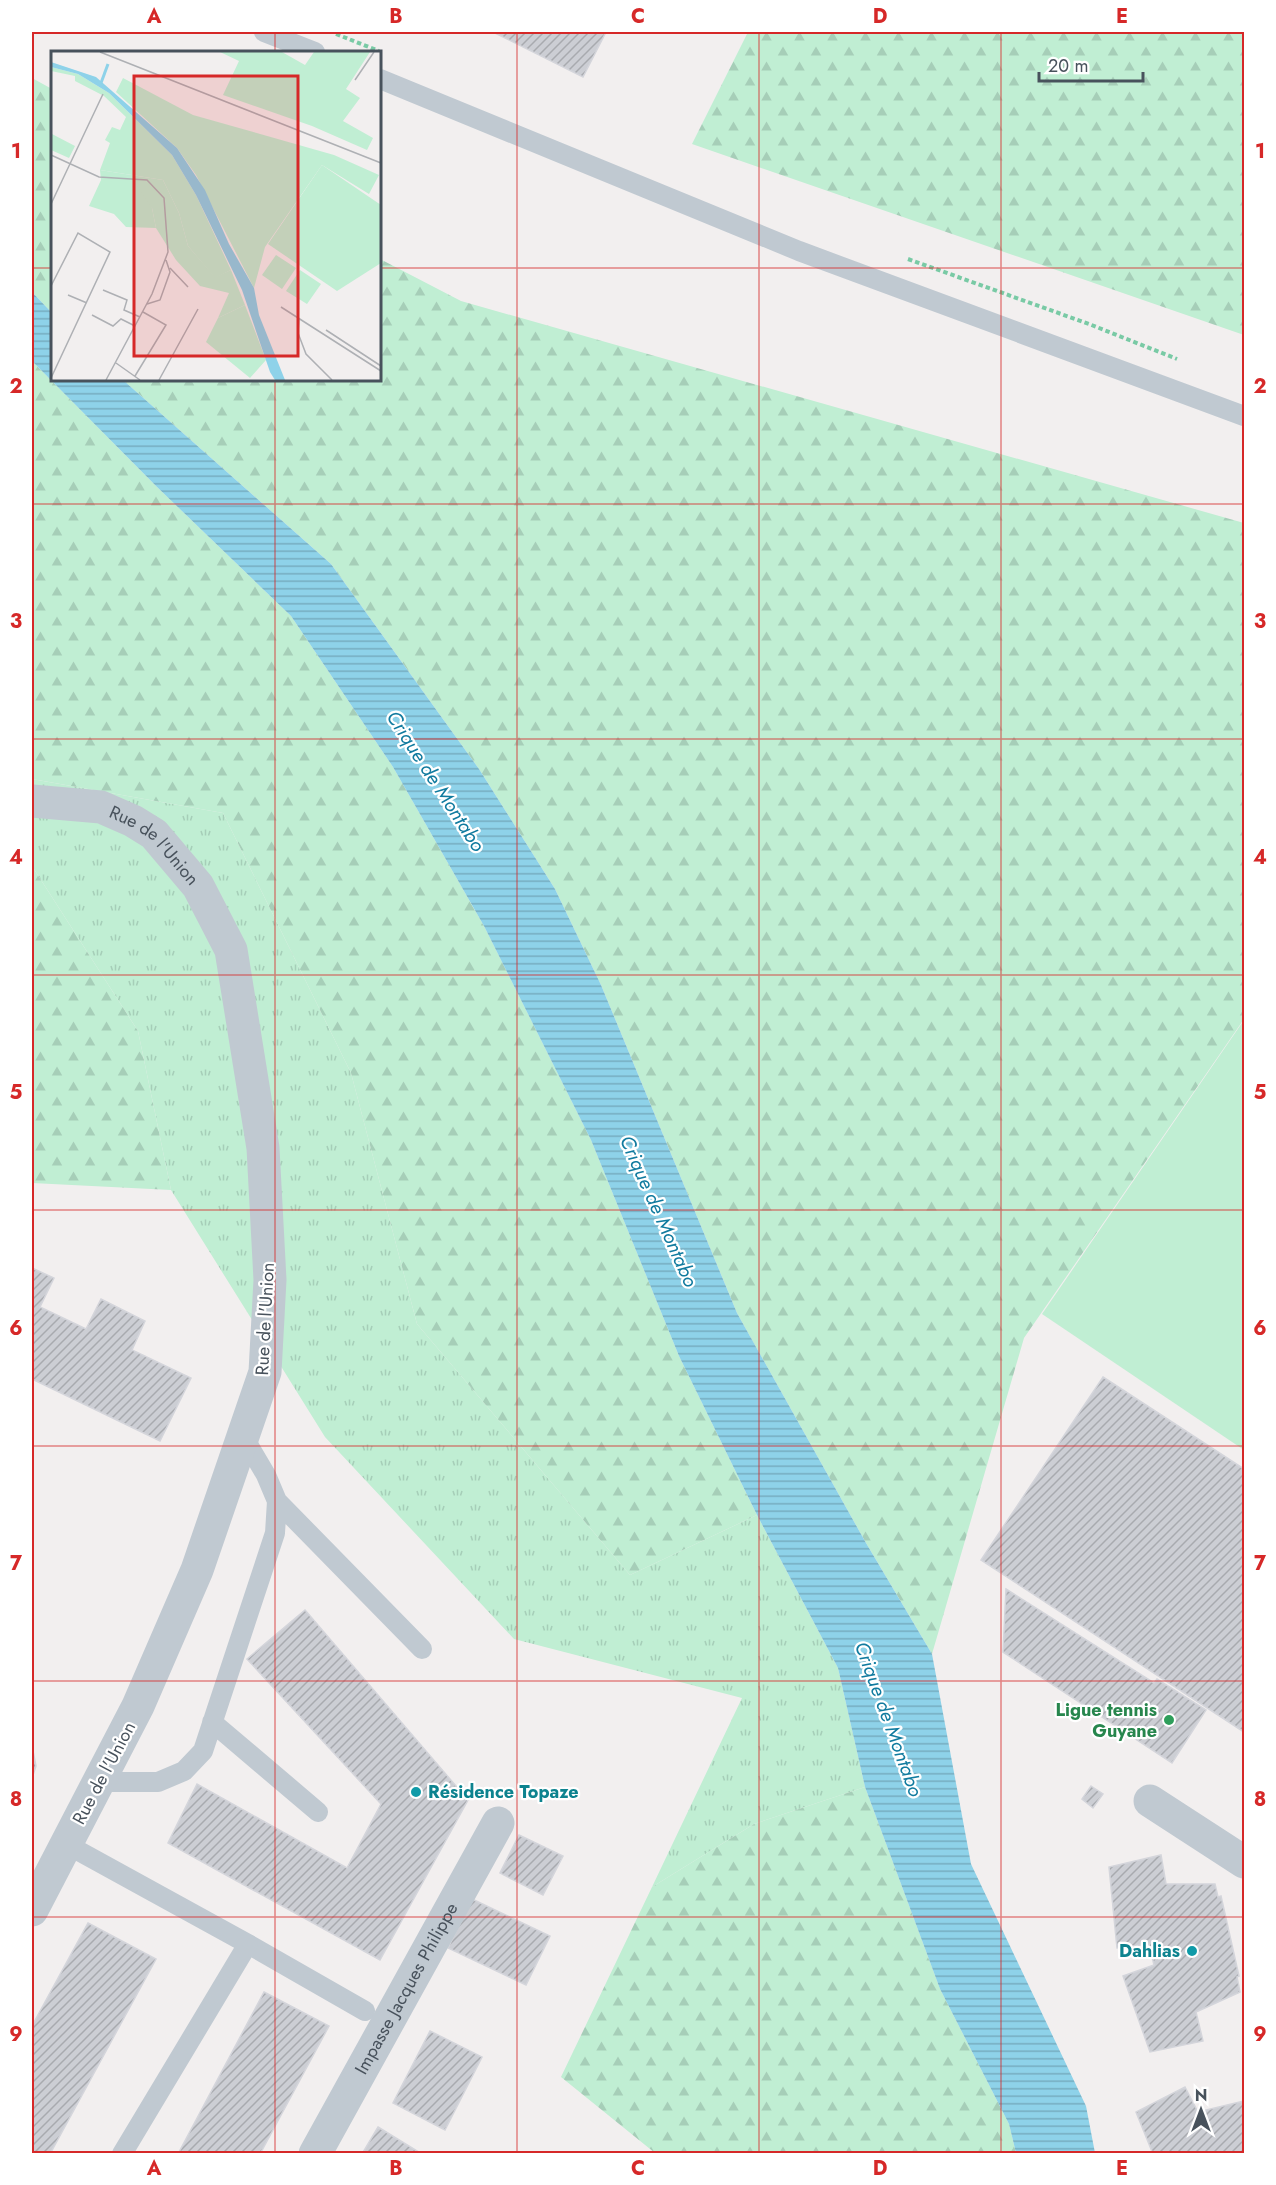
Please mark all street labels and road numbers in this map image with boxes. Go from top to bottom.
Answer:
street label: Rue de l'Union [105,799,205,891]
street label: Rue de l'Union [249,1262,281,1376]
street label: Rue de l'Union [66,1717,142,1829]
street label: Impasse Jacques Philippe [348,1898,464,2079]

